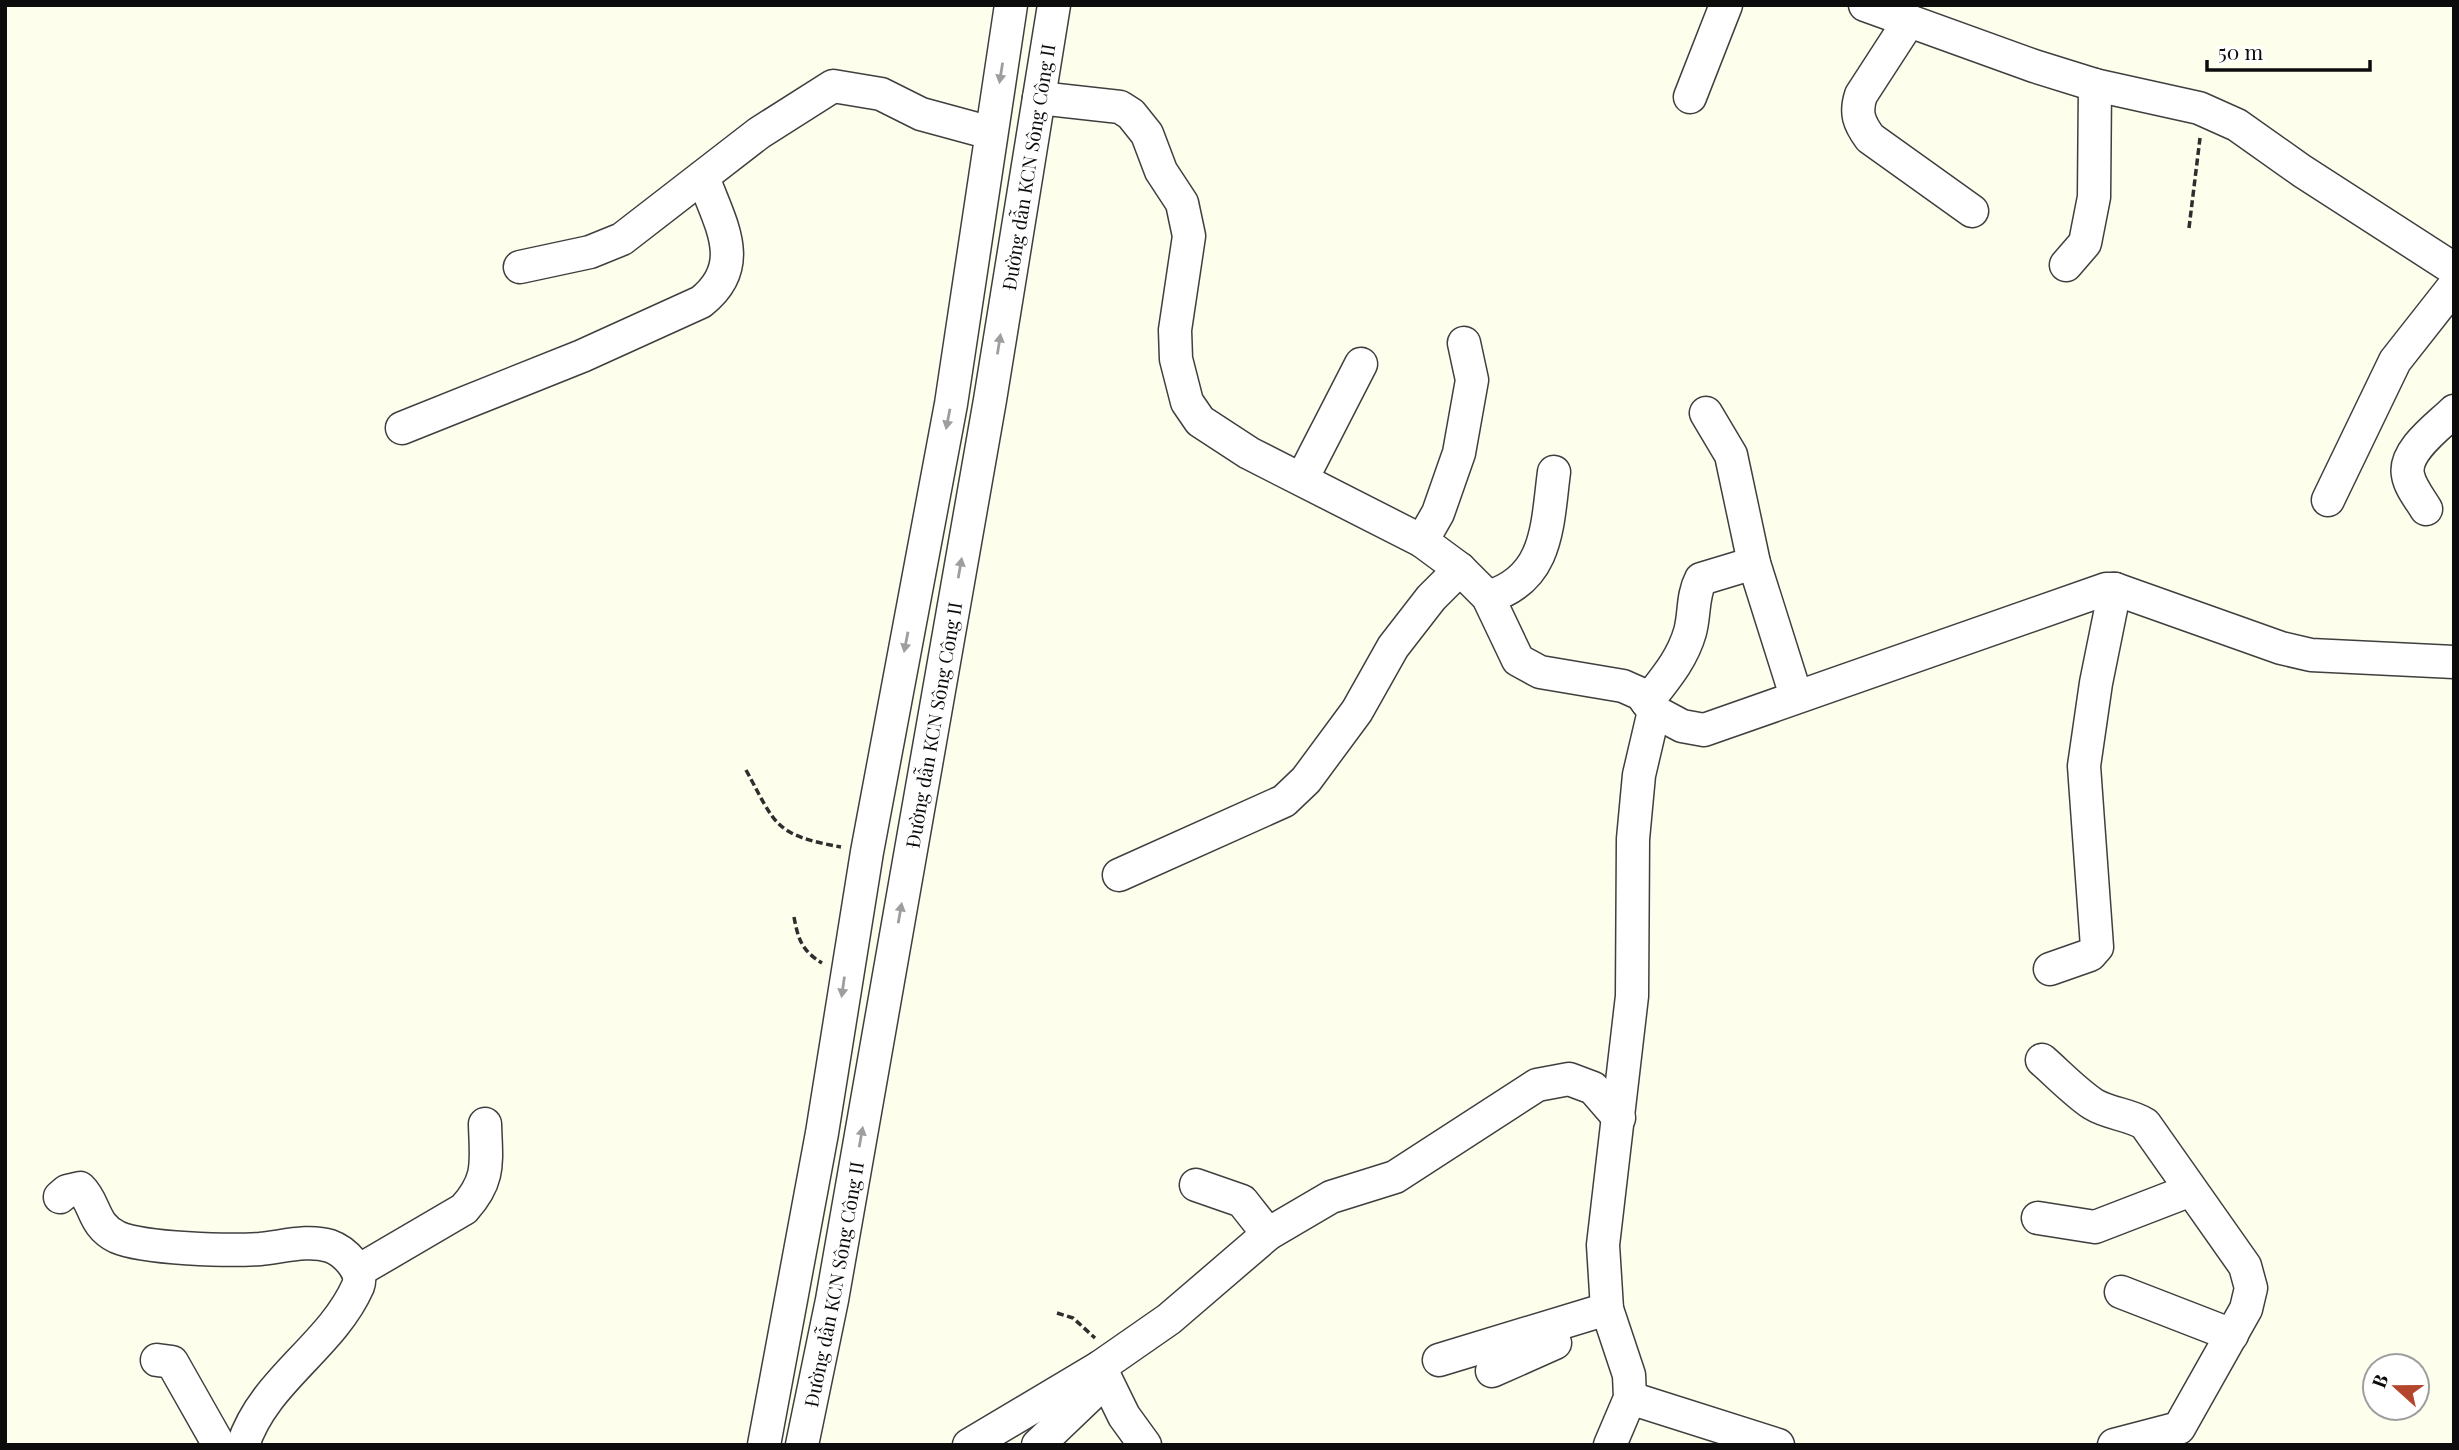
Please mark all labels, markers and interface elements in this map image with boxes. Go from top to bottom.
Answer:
scale bar [2207,28,2370,72]
text: 50 m [2218,37,2264,65]
street label: Đường dẫn KCN Sông Công II [995,42,1061,292]
one-way arrow [995,62,1006,84]
one-way arrow [994,333,1005,355]
one-way arrow [942,408,953,430]
one-way arrow [955,557,966,579]
street label: Đường dẫn KCN Sông Công II [899,600,967,850]
one-way arrow [900,631,911,653]
one-way arrow [895,902,906,924]
one-way arrow [837,976,848,998]
one-way arrow [856,1126,867,1148]
street label: Đường dẫn KCN Sông Công II [797,1159,869,1409]
north arrow [2361,1352,2431,1422]
text: B [2365,1370,2394,1391]

